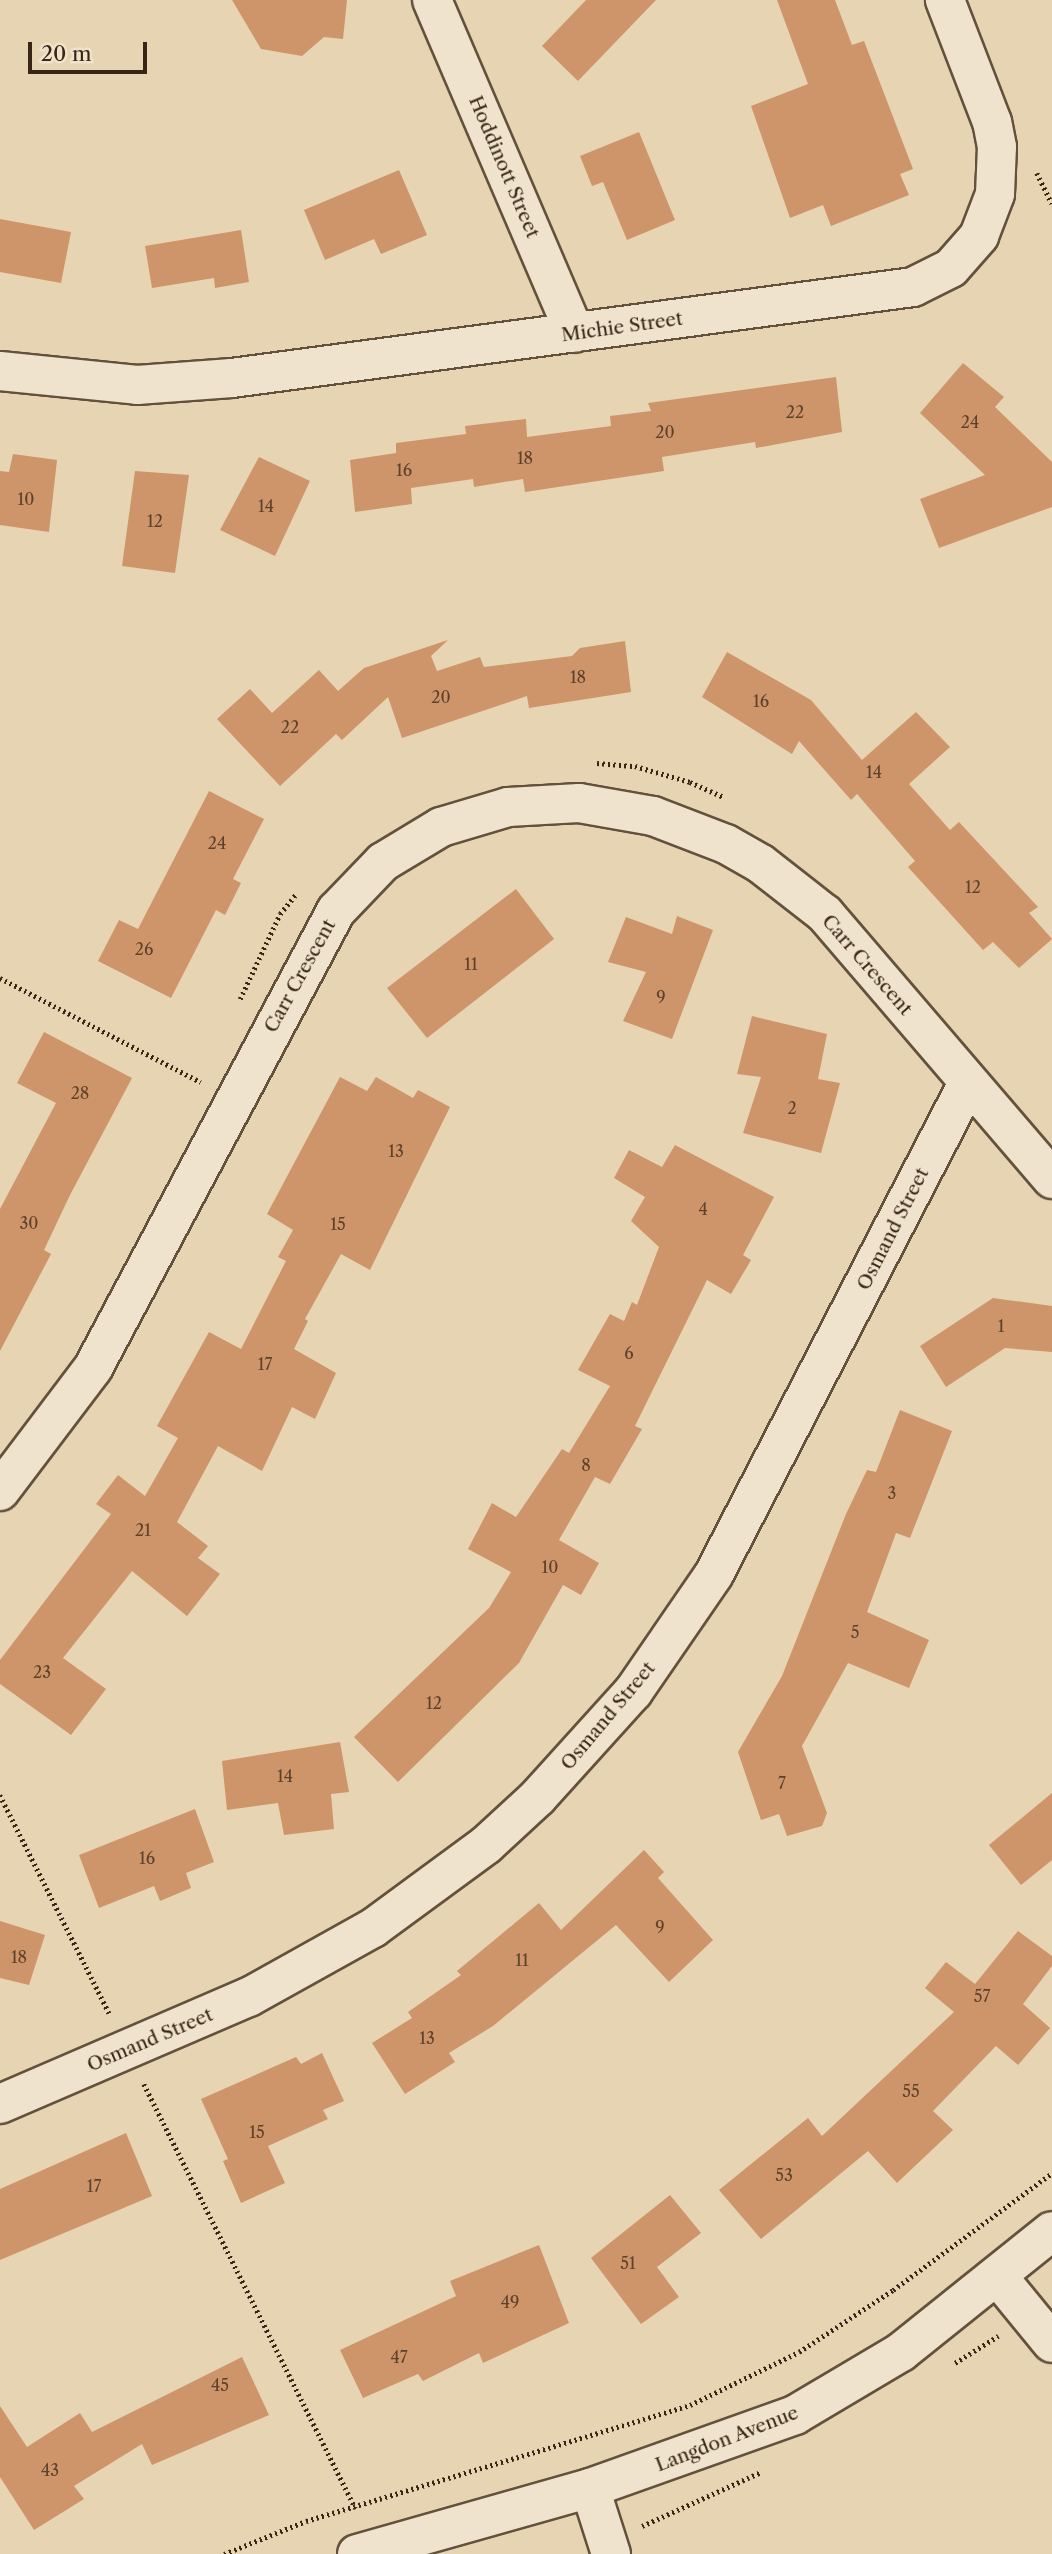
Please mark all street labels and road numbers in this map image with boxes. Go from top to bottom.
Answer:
street label: Hoddinott Street [464,92,544,242]
street label: Michie Street [560,307,684,347]
street label: Carr Crescent [817,910,917,1020]
street label: Carr Crescent [259,915,341,1037]
street label: Osmand Street [852,1164,934,1294]
street label: Osmand Street [556,1657,660,1775]
street label: Osmand Street [84,2003,216,2077]
street label: Langdon Avenue [652,2401,802,2477]

